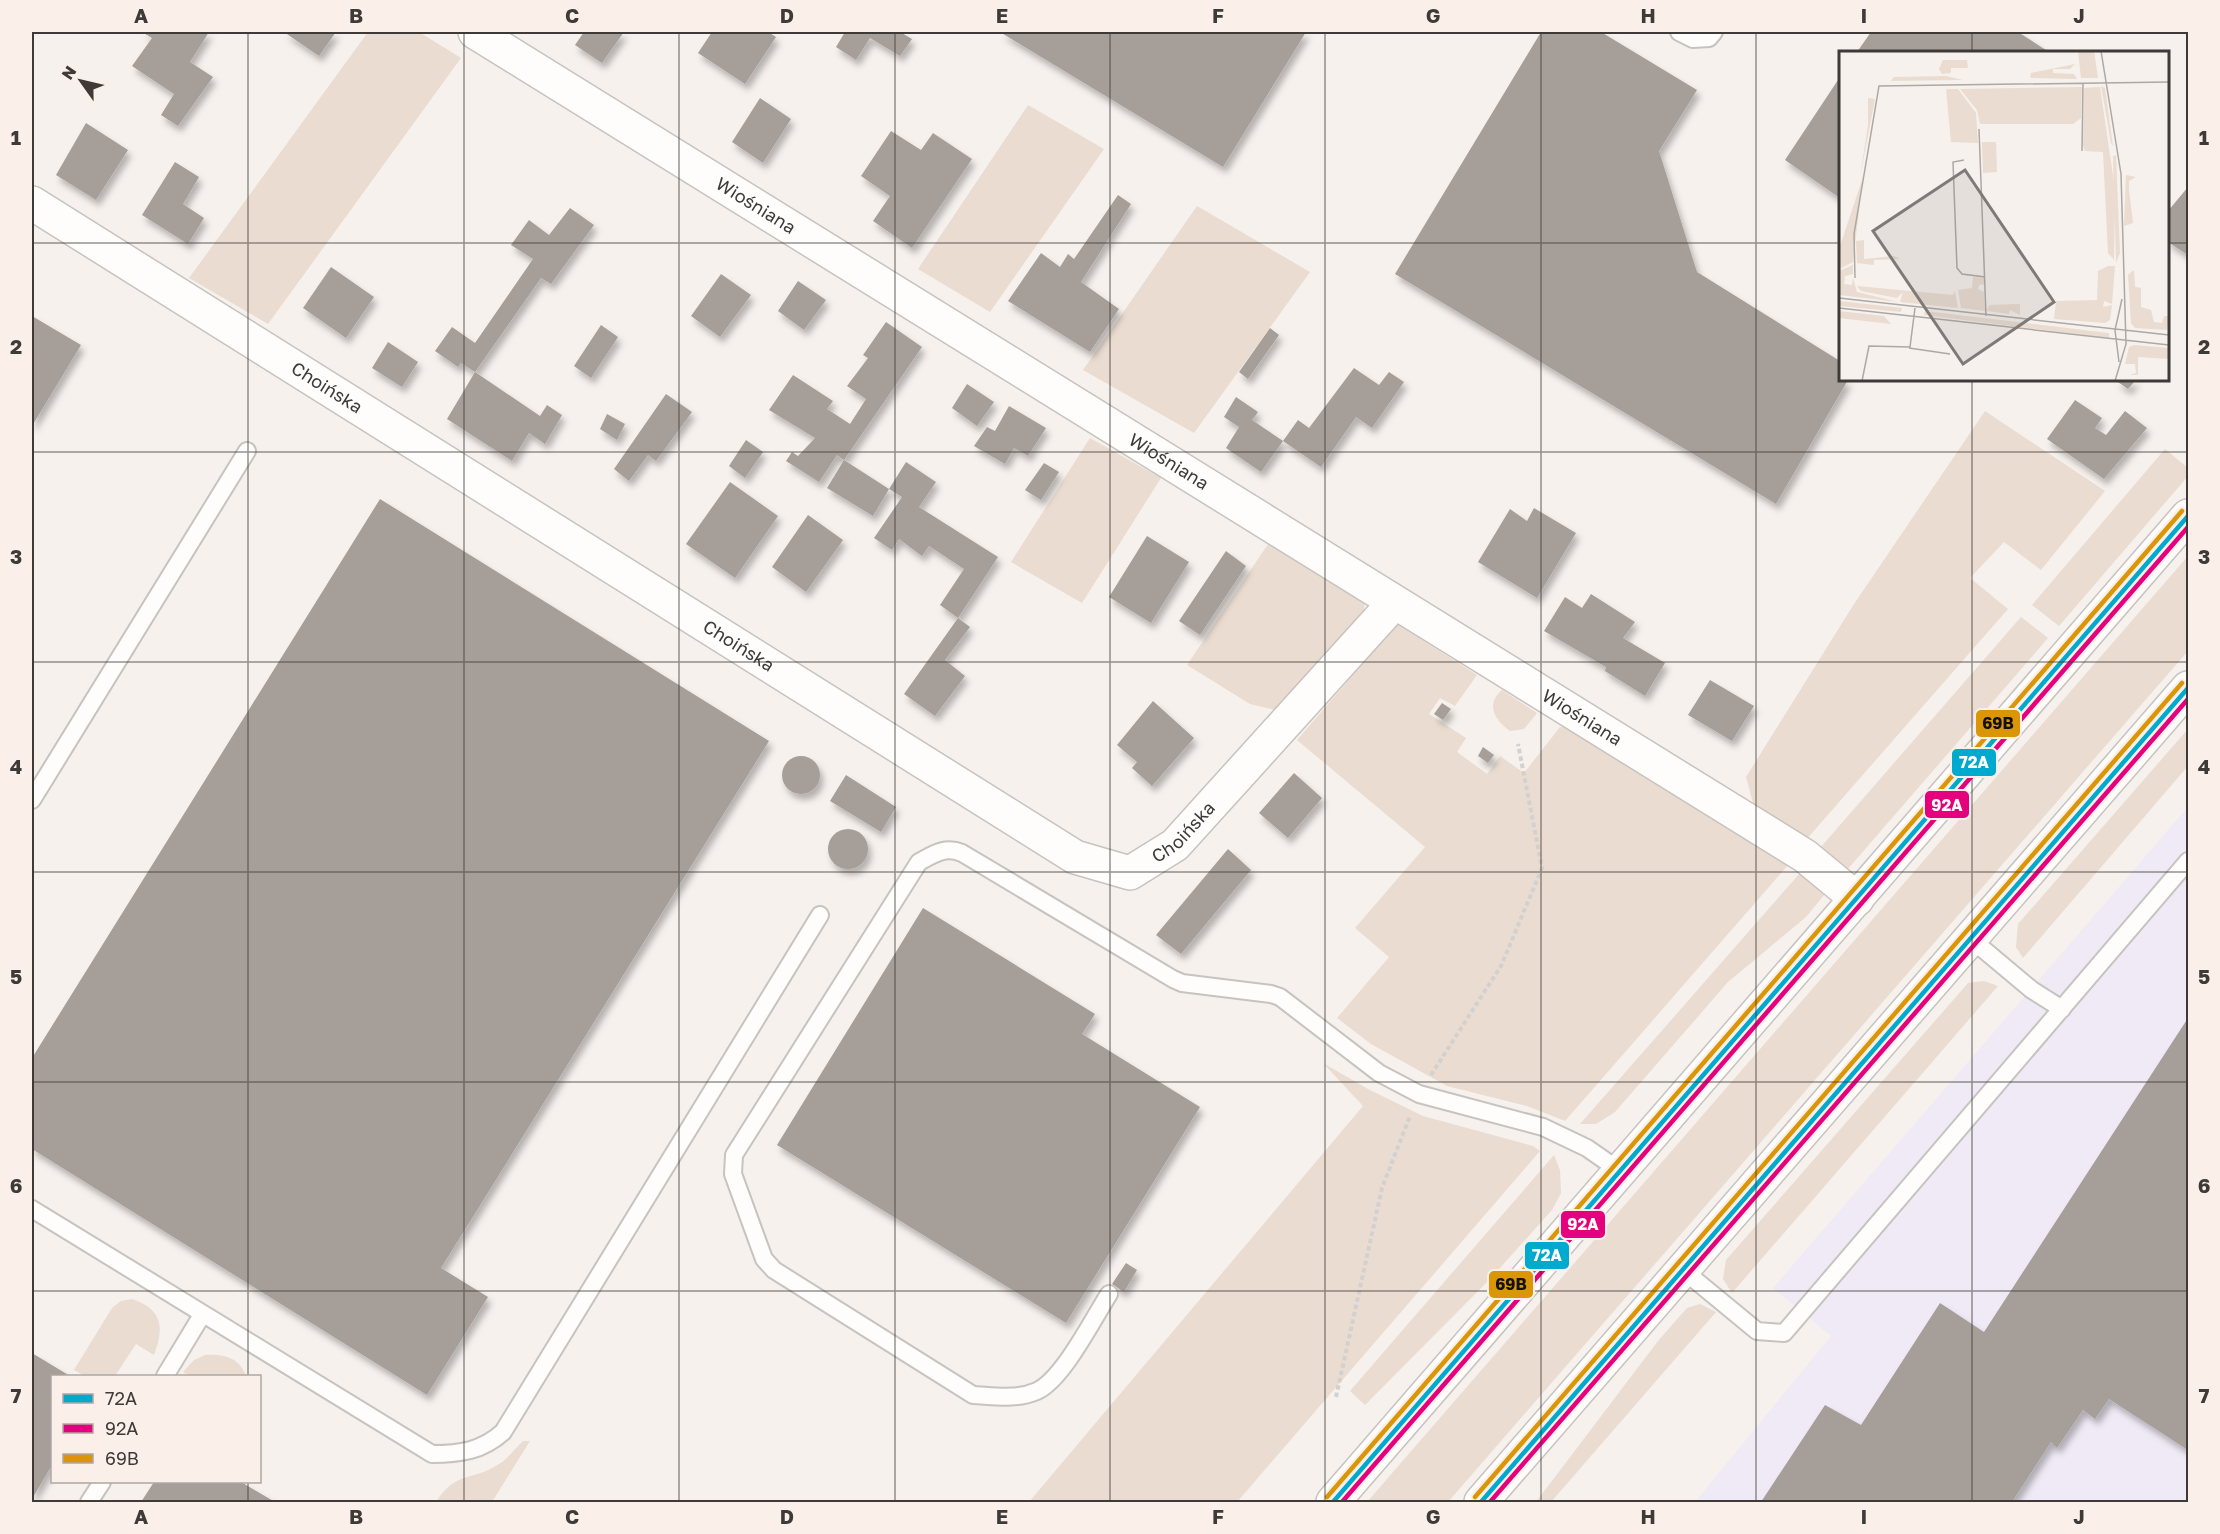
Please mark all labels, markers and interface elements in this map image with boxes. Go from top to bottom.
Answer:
text: A [134,3,148,27]
text: B [349,3,363,27]
text: C [565,3,579,27]
text: D [780,3,794,27]
text: E [996,3,1008,27]
text: F [1212,3,1224,27]
text: G [1426,3,1440,27]
text: H [1640,3,1656,27]
text: I [1861,3,1867,27]
text: J [2073,3,2085,27]
north arrow [51,51,111,111]
inset map [1839,51,2169,381]
text: N [57,62,80,83]
text: 1 [11,125,21,149]
text: 1 [2199,125,2209,149]
street label: Wiośniana [712,172,800,238]
text: 2 [10,334,22,358]
text: 2 [2198,334,2210,358]
street label: Choińska [288,357,367,418]
street label: Wiośniana [1125,428,1213,494]
text: 3 [10,544,22,568]
text: 3 [2198,544,2210,568]
street label: Choińska [699,615,779,676]
street label: Wiośniana [1538,684,1626,750]
line badge: 69B [1975,709,2021,738]
text: 69B [1982,713,2014,733]
line badge: 72A [1951,748,1997,777]
text: 72A [1959,752,1990,772]
text: 4 [10,754,22,778]
text: 4 [2198,754,2210,778]
line badge: 92A [1924,790,1970,819]
text: 92A [1931,795,1963,815]
street label: Choińska [1147,797,1219,867]
text: 5 [10,964,22,988]
text: 5 [2198,964,2210,988]
text: 6 [10,1173,22,1197]
text: 6 [2198,1173,2210,1197]
line badge: 92A [1560,1210,1606,1239]
text: 92A [1567,1214,1599,1234]
line badge: 72A [1524,1241,1570,1270]
text: 72A [1532,1245,1563,1265]
line badge: 69B [1488,1270,1534,1299]
text: 69B [1495,1274,1527,1294]
legend [51,1375,261,1483]
text: 7 [11,1383,22,1407]
text: 7 [2199,1383,2210,1407]
text: 72A [105,1387,137,1409]
text: 92A [105,1417,138,1439]
text: 69B [105,1447,139,1469]
text: A [134,1504,148,1528]
text: B [349,1504,363,1528]
text: C [565,1504,579,1528]
text: D [780,1504,794,1528]
text: E [996,1504,1008,1528]
text: F [1212,1504,1224,1528]
text: G [1426,1504,1440,1528]
text: H [1640,1504,1656,1528]
text: I [1861,1504,1867,1528]
text: J [2073,1504,2085,1528]

